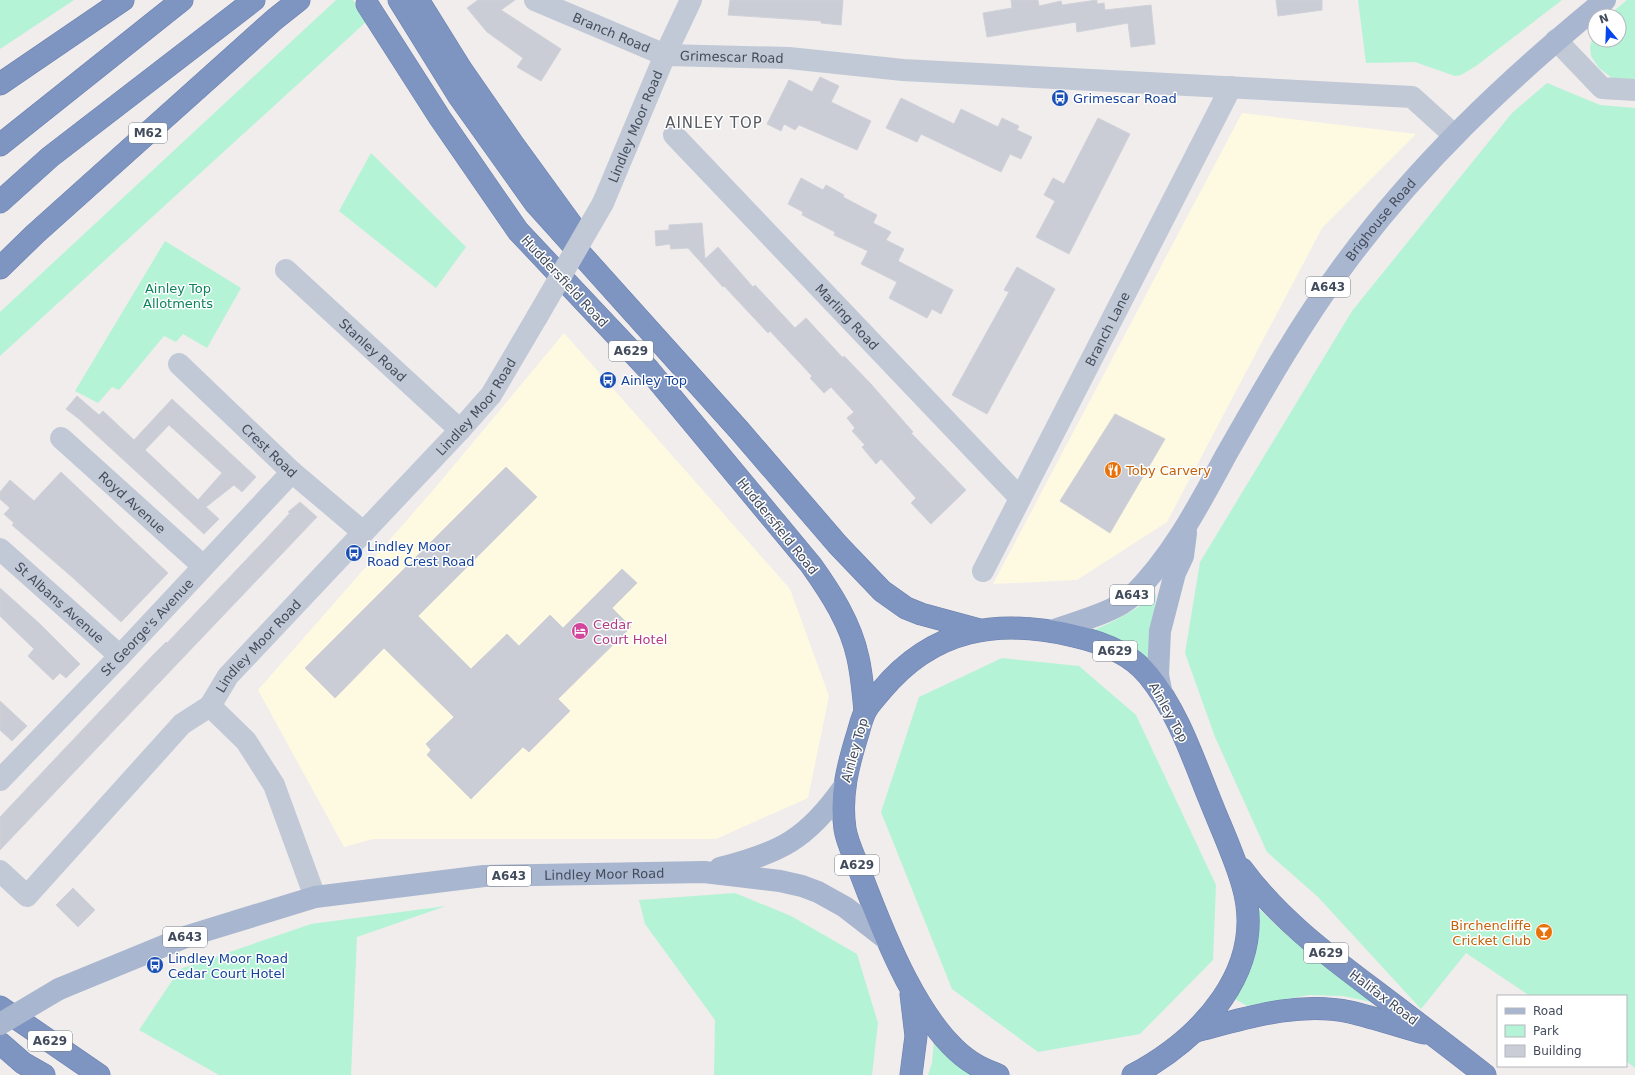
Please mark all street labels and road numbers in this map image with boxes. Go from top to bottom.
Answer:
street label: Branch Road [570,10,652,56]
street label: Grimescar Road [680,48,784,66]
street label: Lindley Moor Road [605,68,666,185]
road number: M62 [129,123,167,143]
street label: Brighouse Road [1343,176,1419,264]
street label: Huddersfield Road [518,233,611,330]
road number: A643 [1306,277,1350,297]
street label: Marling Road [812,281,882,353]
street label: Branch Lane [1082,289,1133,369]
street label: Stanley Road [336,316,409,385]
road number: A629 [609,341,653,361]
street label: Lindley Moor Road [433,356,519,459]
street label: Crest Road [238,421,300,481]
street label: Royd Avenue [95,469,169,537]
street label: Huddersfield Road [734,475,821,577]
street label: St Albans Avenue [12,559,107,646]
street label: St George's Avenue [98,576,196,679]
road number: A643 [1110,585,1154,605]
street label: Lindley Moor Road [213,597,304,695]
road number: A629 [1093,641,1137,661]
street label: Ainley Top [1146,680,1191,745]
street label: Ainley Top [838,716,871,784]
road number: A629 [835,855,879,875]
road number: A643 [487,866,531,886]
street label: Lindley Moor Road [544,866,665,883]
road number: A643 [163,927,207,947]
road number: A629 [1304,943,1348,963]
street label: Halifax Road [1346,967,1421,1028]
road number: A629 [28,1031,72,1051]

